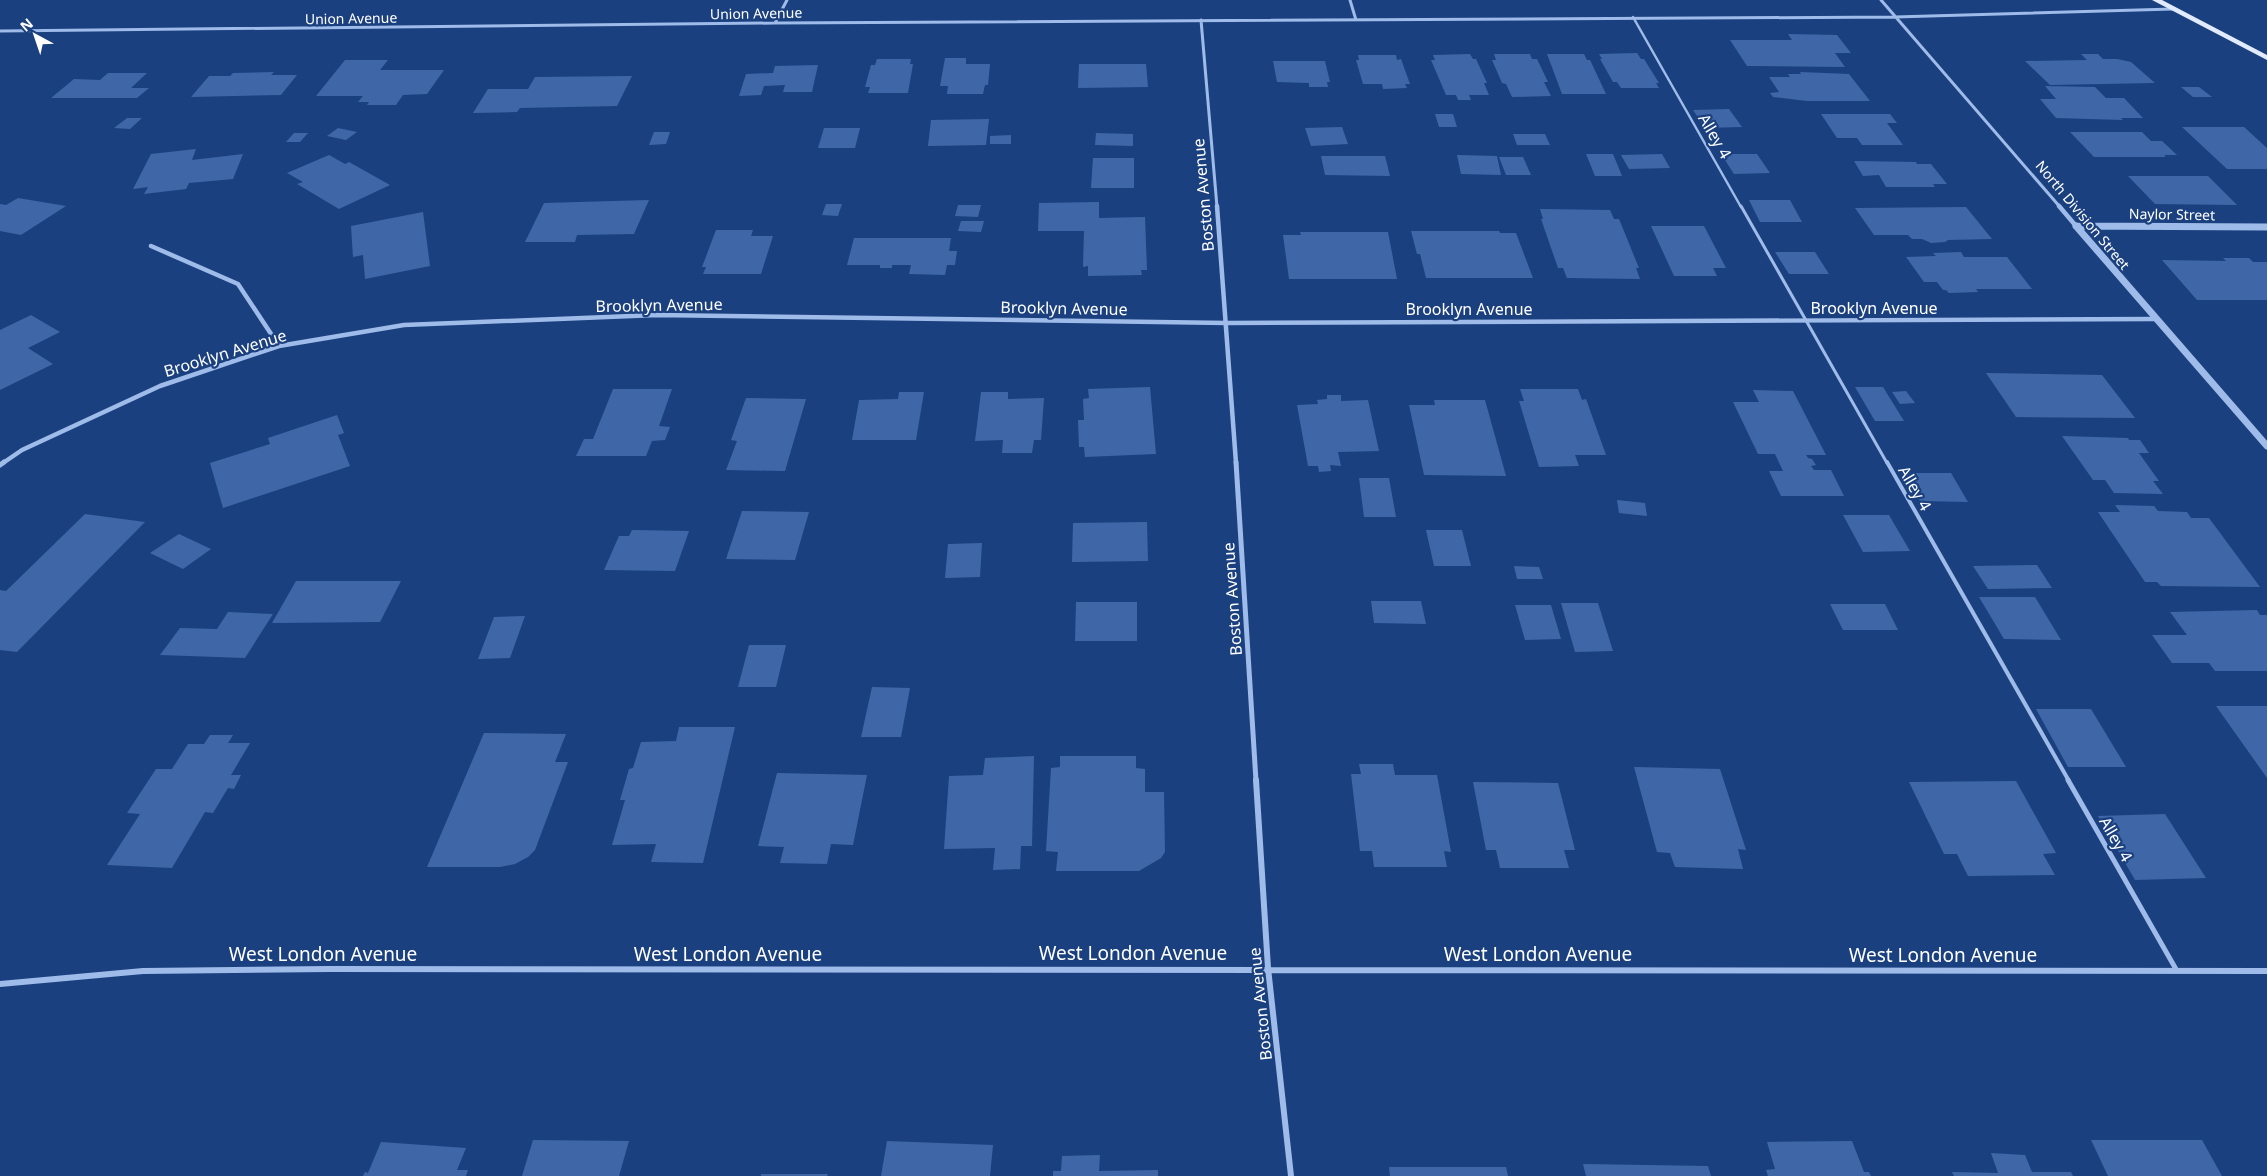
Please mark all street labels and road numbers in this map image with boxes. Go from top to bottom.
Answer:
street label: Union Avenue [710,3,802,23]
street label: Union Avenue [305,8,397,28]
street label: Alley 4 [1693,109,1737,163]
street label: Boston Avenue [1187,138,1219,252]
street label: North Division Street [2032,156,2134,274]
street label: Naylor Street [2129,204,2215,224]
street label: Brooklyn Avenue [595,293,723,317]
street label: Brooklyn Avenue [1000,296,1128,320]
street label: Brooklyn Avenue [1810,297,1938,319]
street label: Brooklyn Avenue [1405,298,1533,320]
street label: Brooklyn Avenue [161,324,289,382]
street label: Alley 4 [1893,461,1937,515]
street label: Boston Avenue [1217,542,1247,656]
street label: Alley 4 [2094,812,2138,866]
street label: West London Avenue [1039,940,1227,966]
street label: West London Avenue [229,941,417,967]
street label: West London Avenue [634,941,822,967]
street label: West London Avenue [1444,941,1632,967]
street label: West London Avenue [1849,942,2037,968]
street label: Boston Avenue [1243,946,1277,1062]

